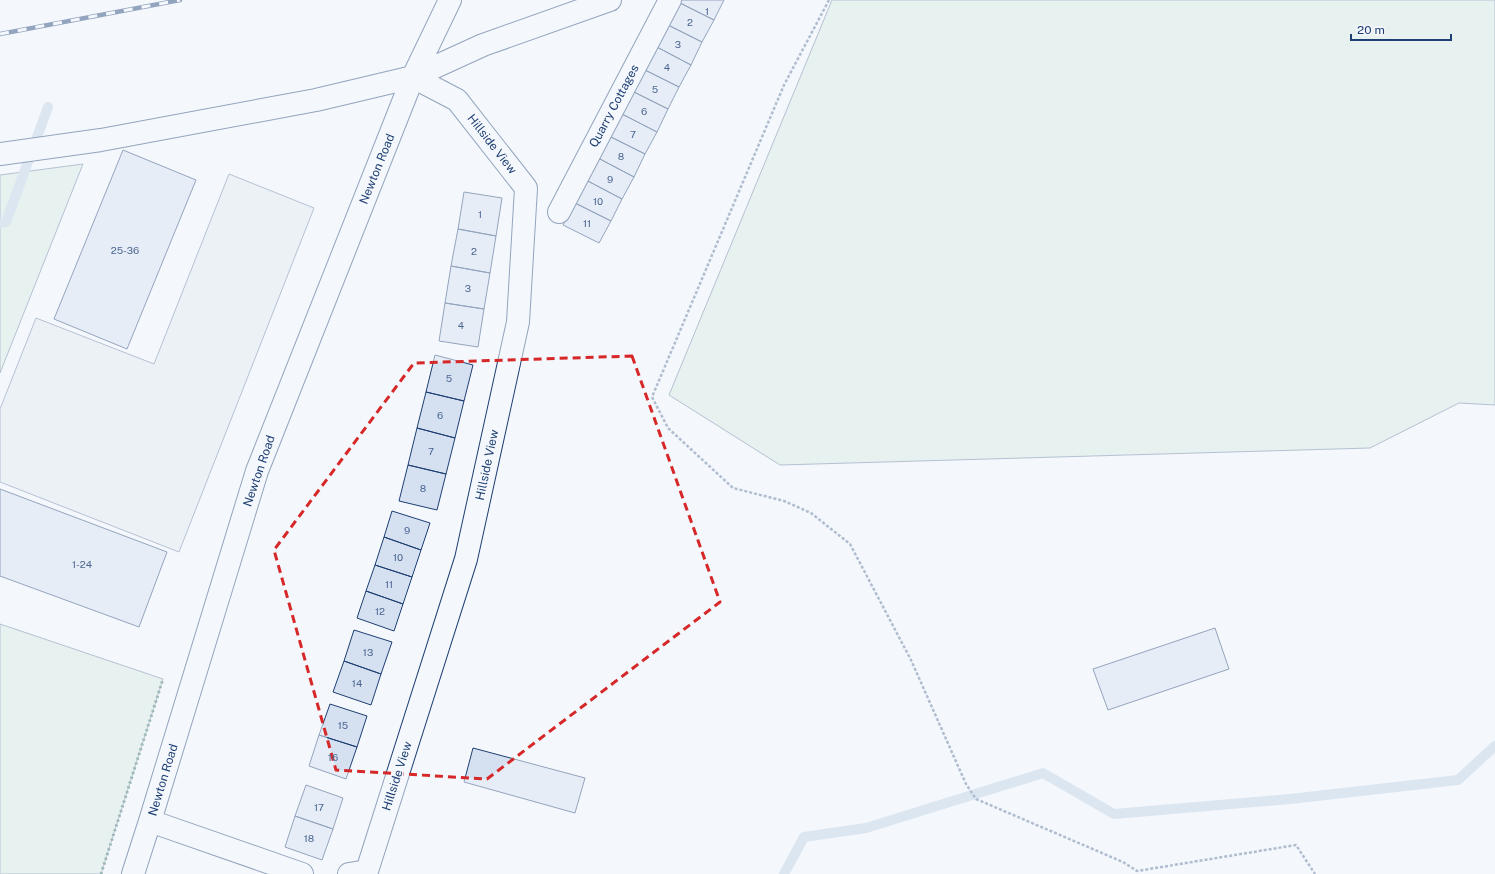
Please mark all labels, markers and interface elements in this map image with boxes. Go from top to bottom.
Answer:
house number: 1 [705,5,709,17]
house number: 2 [687,16,693,28]
scale bar [1351,16,1451,42]
text: 20 m [1357,23,1385,37]
house number: 3 [675,38,681,50]
house number: 4 [664,61,670,73]
street label: Quarry Cottages [586,62,642,150]
house number: 5 [652,83,658,95]
house number: 6 [641,105,647,117]
street label: Hillside View [464,111,520,177]
house number: 7 [630,128,636,140]
street label: Newton Road [357,132,397,206]
house number: 8 [618,150,624,162]
house number: 9 [607,173,613,185]
house number: 10 [593,195,603,207]
house number: 1 [478,208,482,220]
house number: 11 [583,217,591,229]
house number: 25-36 [111,244,139,256]
house number: 2 [471,245,477,257]
house number: 3 [465,282,471,294]
house number: 4 [458,319,464,331]
house number: 5 [446,372,452,384]
house number: 6 [437,409,443,421]
street label: Hillside View [473,428,501,502]
street label: Newton Road [240,433,278,509]
house number: 7 [428,445,434,457]
house number: 8 [420,482,426,494]
house number: 9 [404,524,410,536]
house number: 10 [393,551,403,563]
house number: 1-24 [72,558,92,570]
house number: 11 [385,578,393,590]
house number: 12 [375,605,385,617]
house number: 13 [363,646,373,658]
house number: 14 [352,677,362,689]
house number: 15 [338,719,348,731]
street label: Hillside View [379,739,415,812]
street label: Newton Road [145,742,181,818]
house number: 16 [328,751,338,763]
house number: 17 [314,801,324,813]
house number: 18 [304,832,314,844]

